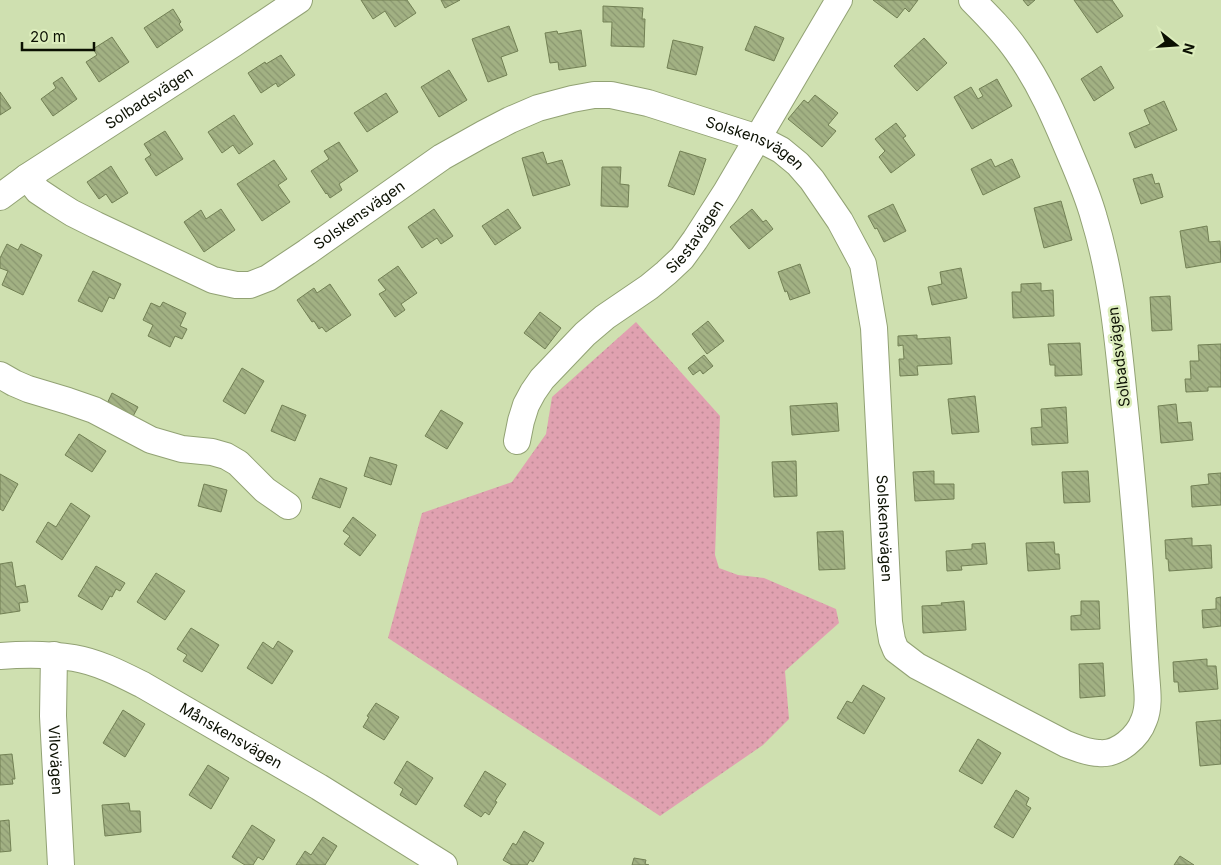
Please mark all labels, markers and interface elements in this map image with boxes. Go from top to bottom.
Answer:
scale bar [22,20,95,52]
north arrow [1151,20,1201,70]
text: 20 m [30,27,66,46]
text: N [1179,41,1199,57]
street label: Solbadsvägen [101,62,196,133]
street label: Solskensvägen [703,112,809,173]
street label: Solskensvägen [310,176,408,253]
street label: Siestavägen [661,196,727,277]
street label: Solbadsvägen [1103,306,1134,408]
street label: Solskensvägen [872,474,897,582]
street label: Månskensvägen [176,698,286,773]
street label: Vilovägen [44,724,67,795]

